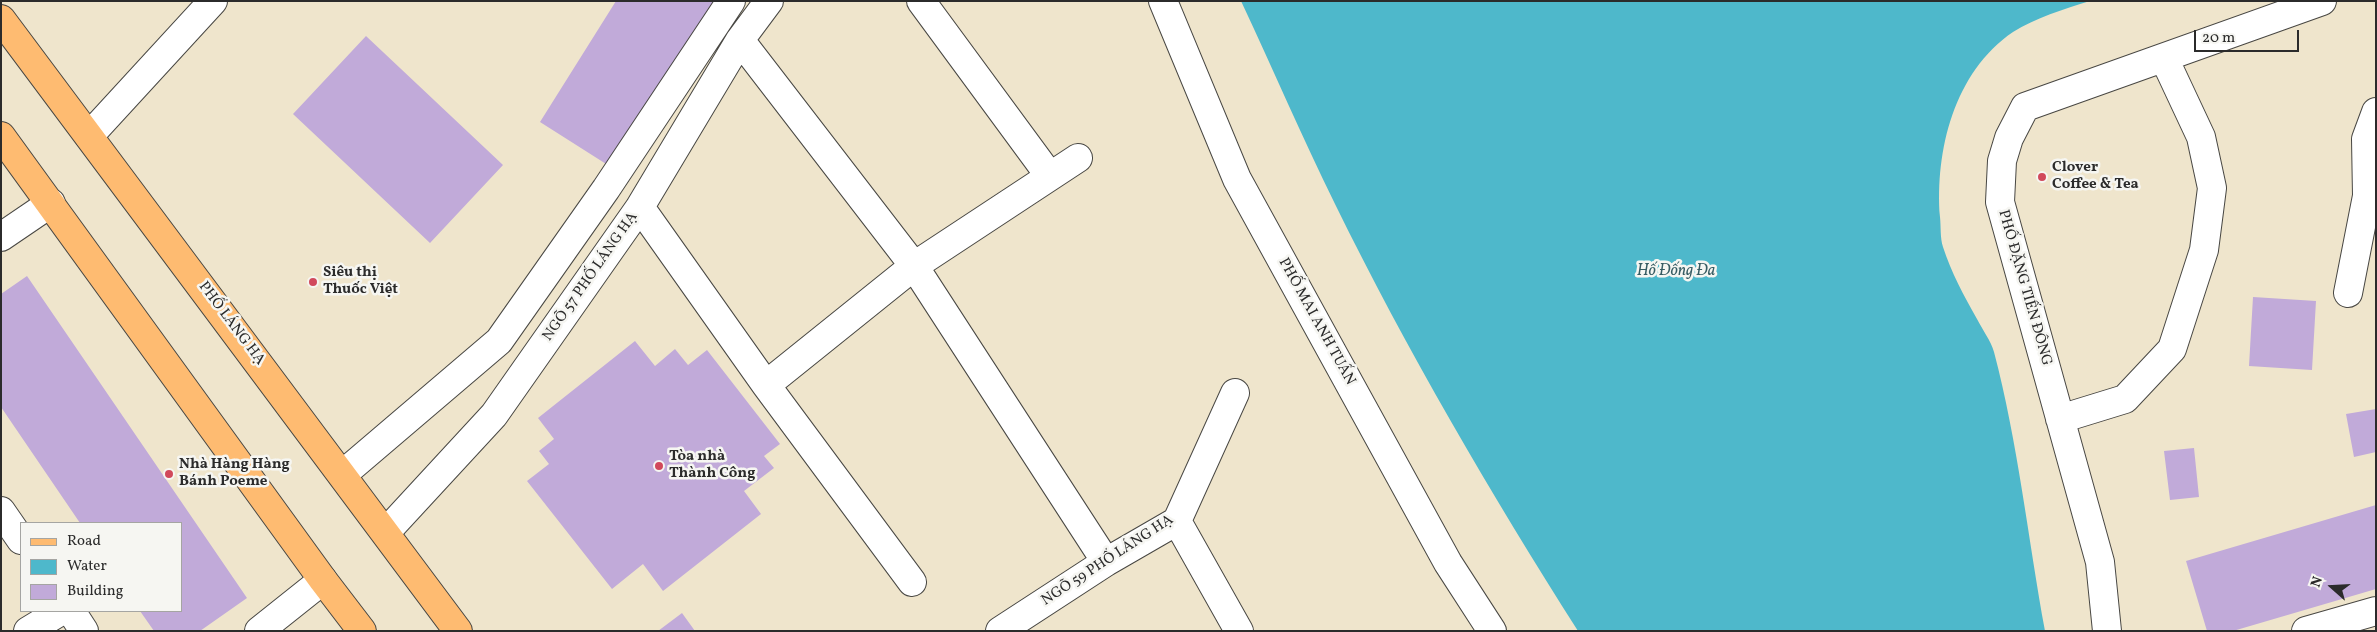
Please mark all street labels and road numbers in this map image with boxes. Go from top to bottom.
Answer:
street label: PHỐ ĐẶNG TIẾN ĐÔNG [1993,208,2055,368]
street label: NGÕ 57 PHỐ LÁNG HẠ [540,209,642,345]
street label: PHỐ MAI ANH TUẤN [1274,255,1358,389]
street label: PHỐ LÁNG HẠ [194,279,268,369]
street label: NGÕ 59 PHỐ LÁNG HẠ [1039,512,1177,610]

